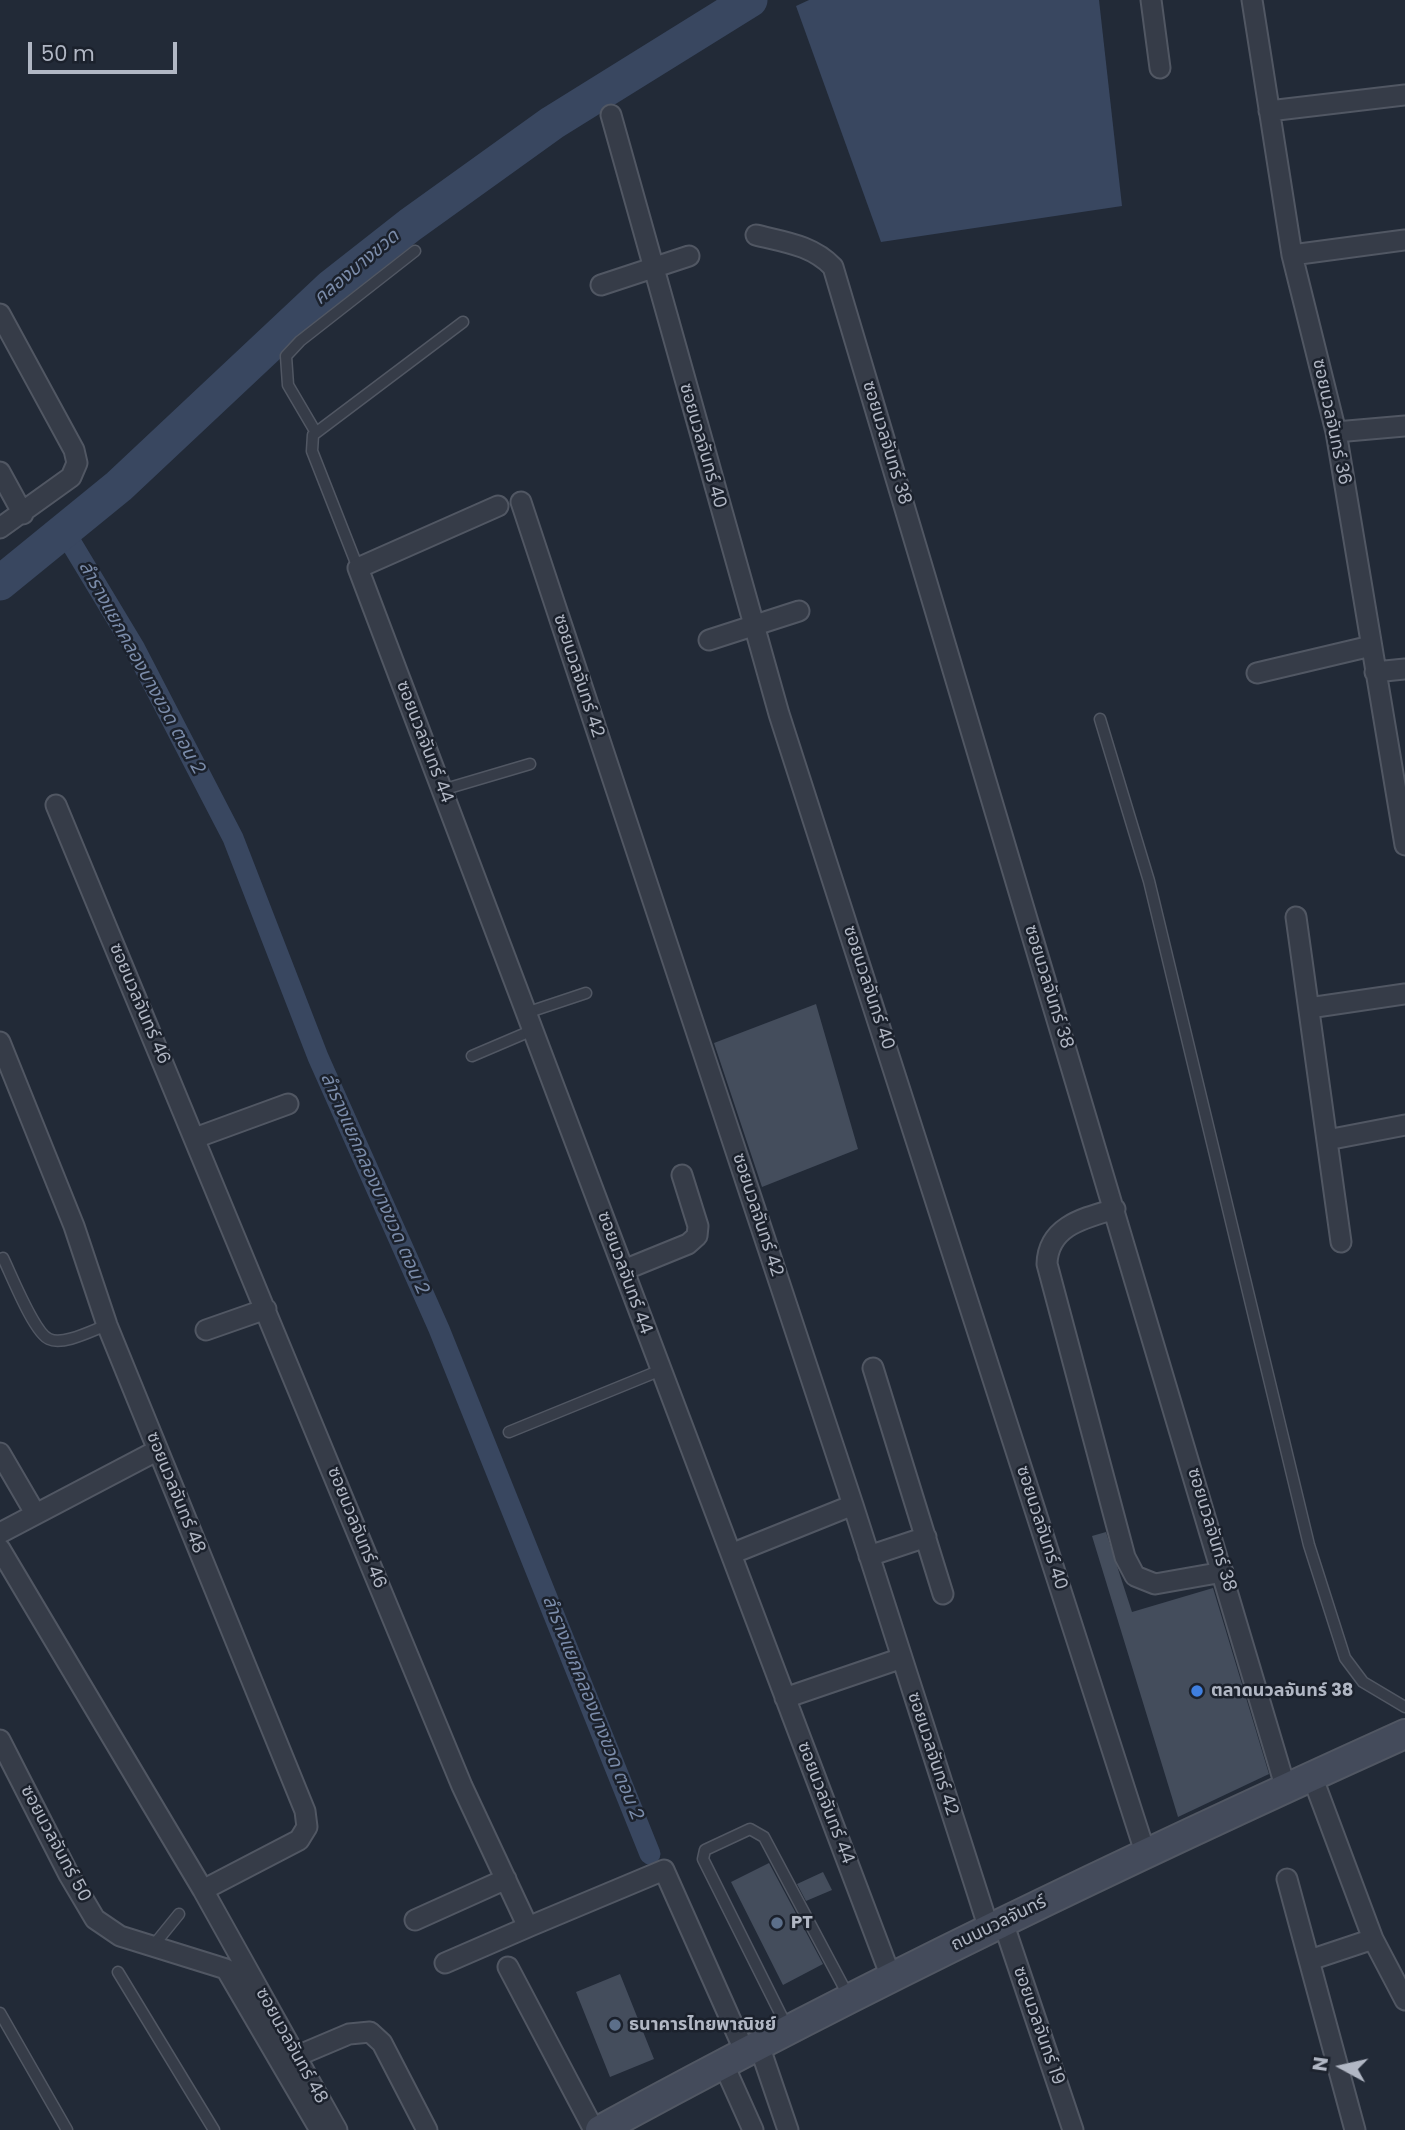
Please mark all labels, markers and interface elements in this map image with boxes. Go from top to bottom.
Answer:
scale bar [32,28,180,72]
text: 50 m [41,39,95,68]
water label: คลองบางขวด [310,226,404,310]
street label: ซอยนวลจันทร์ 36 [1307,357,1355,487]
street label: ซอยนวลจันทร์ 38 [857,378,915,508]
street label: ซอยนวลจันทร์ 40 [674,381,730,511]
water label: ลำรางแยกคลองบางขวด ตอน 2 [73,558,209,778]
street label: ซอยนวลจันทร์ 42 [548,612,608,740]
street label: ซอยนวลจันทร์ 44 [391,678,457,806]
street label: ซอยนวลจันทร์ 38 [1019,922,1077,1052]
street label: ซอยนวลจันทร์ 40 [838,923,898,1053]
street label: ซอยนวลจันทร์ 46 [104,940,174,1068]
water label: ลำรางแยกคลองบางขวด ตอน 2 [315,1070,433,1298]
street label: ซอยนวลจันทร์ 42 [727,1151,787,1279]
street label: ซอยนวลจันทร์ 44 [592,1209,656,1337]
street label: ซอยนวลจันทร์ 48 [141,1429,209,1557]
street label: ซอยนวลจันทร์ 40 [1011,1463,1071,1593]
street label: ซอยนวลจันทร์ 46 [322,1464,390,1592]
street label: ซอยนวลจันทร์ 38 [1182,1465,1240,1595]
water label: ลำรางแยกคลองบางขวด ตอน 2 [536,1592,648,1824]
place label: ตลาดนวลจันทร์ 38 [1211,1680,1353,1702]
marker: ตลาดนวลจันทร์ 38 [1189,1683,1205,1699]
street label: ซอยนวลจันทร์ 42 [902,1690,962,1818]
street label: ซอยนวลจันทร์ 44 [792,1739,858,1867]
street label: ซอยนวลจันทร์ 50 [15,1782,95,1906]
street label: ถนนนวลจันทร์ [948,1892,1050,1956]
place label: PT [791,1912,813,1934]
marker: PT [769,1915,785,1931]
street label: ซอยนวลจันทร์ 19 [1008,1964,1068,2088]
street label: ซอยนวลจันทร์ 48 [250,1984,332,2108]
place label: ธนาคารไทยพาณิชย์ [629,2014,776,2036]
marker: ธนาคารไทยพาณิชย์ [607,2017,623,2033]
north arrow [1307,2032,1377,2102]
text: N [1306,2055,1335,2073]

